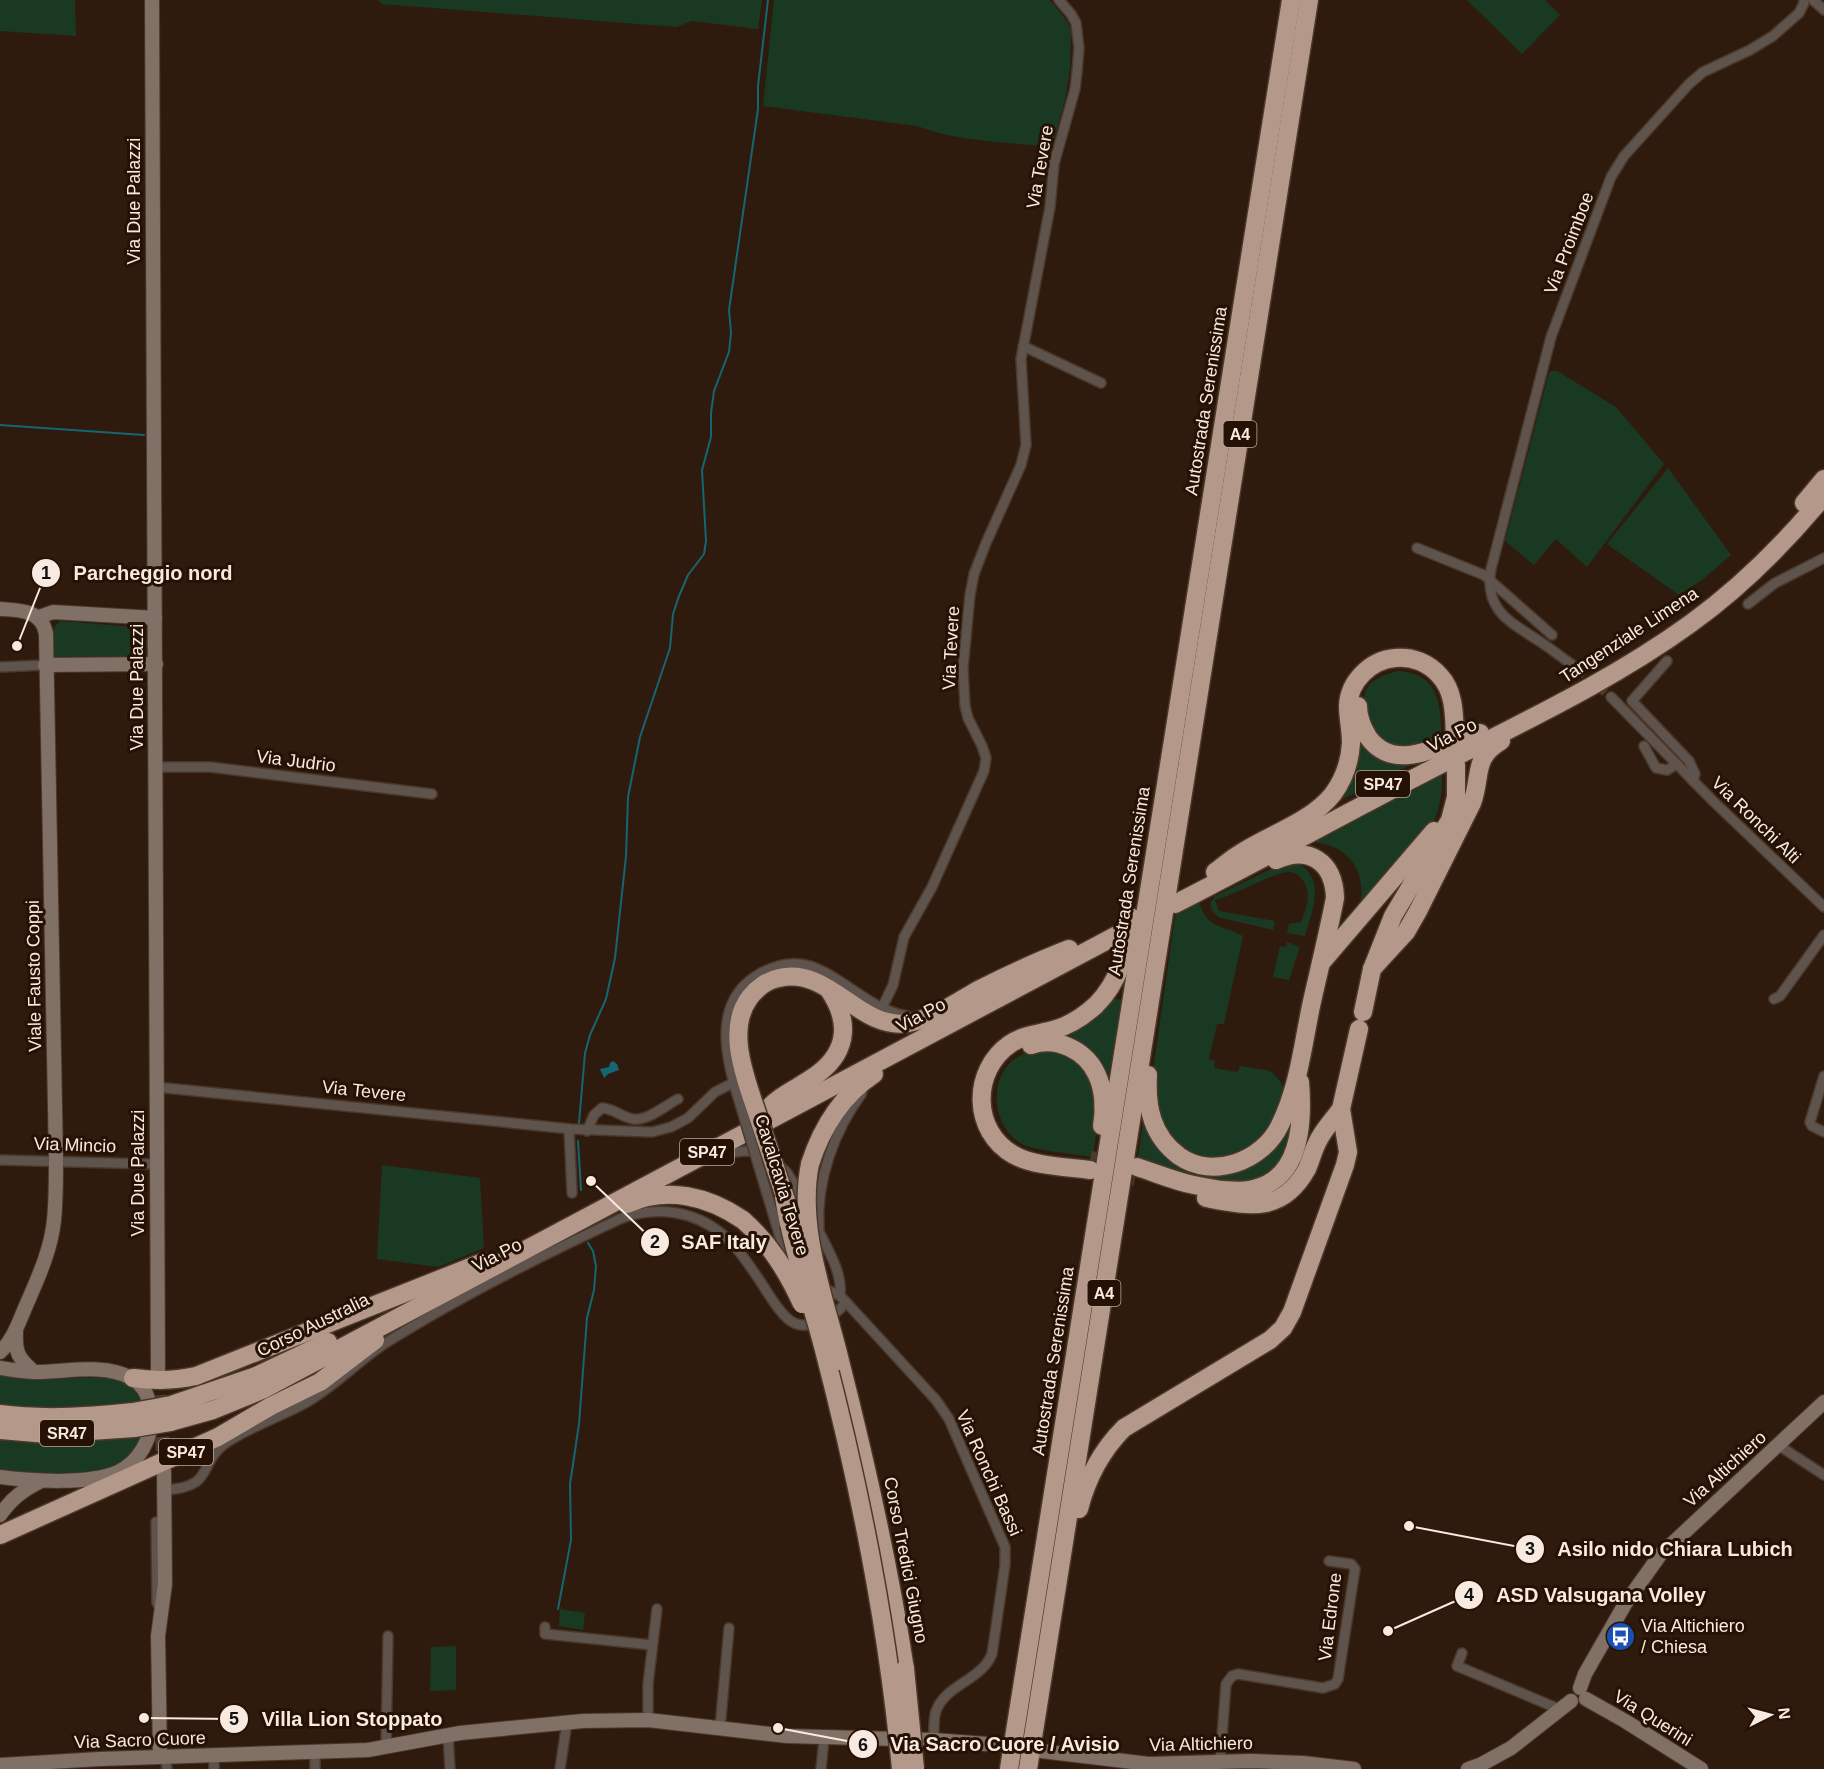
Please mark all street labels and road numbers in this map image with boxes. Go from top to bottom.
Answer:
street label: Via Tevere [1023,124,1057,210]
street label: Via Due Palazzi [124,138,144,264]
street label: Via Proimboe [1540,189,1598,297]
street label: Autostrada Serenissima [1181,304,1231,497]
road number: A4 [1224,421,1256,447]
street label: Tangenziale Limena [1556,582,1702,687]
street label: Via Tevere [939,605,963,691]
street label: Via Due Palazzi [127,624,147,750]
street label: Via Po [1424,714,1480,756]
street label: Via Judrio [255,746,337,776]
road number: SP47 [1356,771,1410,797]
street label: Via Ronchi Alti [1707,773,1805,867]
street label: Autostrada Serenissima [1104,784,1154,977]
street label: Viale Fausto Coppi [23,900,45,1052]
street label: Via Po [893,994,949,1036]
street label: Via Tevere [321,1077,407,1105]
street label: Via Due Palazzi [128,1110,148,1236]
street label: Cavalcavia Tevere [751,1112,813,1258]
street label: Via Mincio [33,1134,117,1156]
road number: SP47 [680,1139,734,1165]
street label: Via Po [469,1234,525,1276]
street label: Autostrada Serenissima [1028,1264,1078,1457]
road number: A4 [1088,1280,1120,1306]
street label: Corso Australia [254,1289,373,1361]
street label: Via Ronchi Bassi [952,1407,1026,1539]
road number: SR47 [40,1420,94,1446]
street label: Via Altichiero [1680,1427,1770,1511]
road number: SP47 [159,1439,213,1465]
street label: Corso Tredici Giugno [880,1475,932,1645]
street label: Via Edrone [1315,1572,1345,1662]
street label: Via Querini [1610,1686,1696,1750]
street label: Via Sacro Cuore [74,1728,206,1752]
street label: Via Altichiero [1149,1733,1253,1755]

